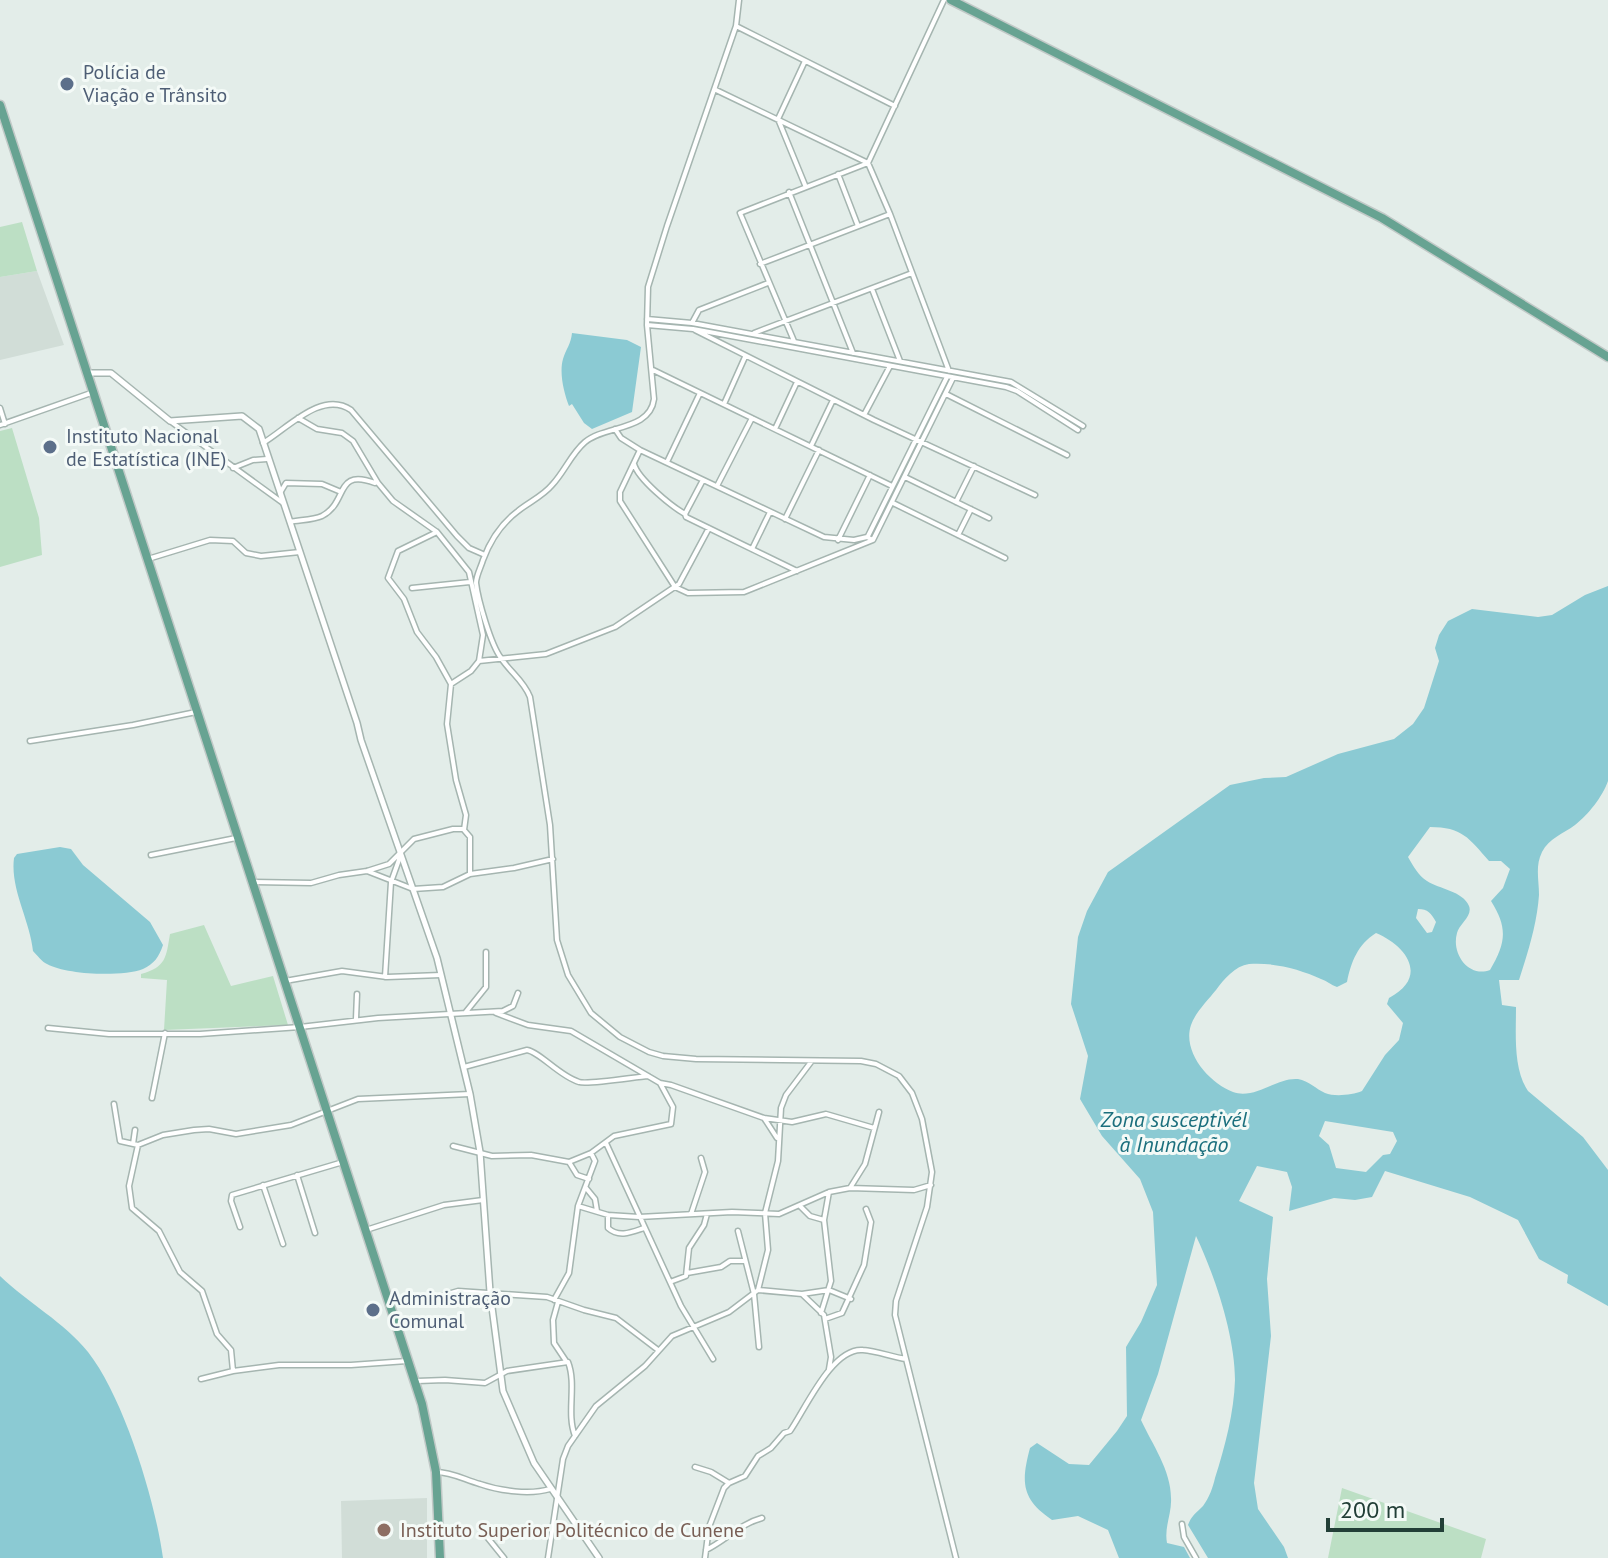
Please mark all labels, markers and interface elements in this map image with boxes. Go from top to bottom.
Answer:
place label: Polícia de Viação e Trânsito [82,59,227,108]
marker: Polícia de Viação e Trânsito [58,75,76,93]
place label: Instituto Nacional de Estatística (INE) [66,423,226,472]
marker: Instituto Nacional de Estatística (INE) [41,438,59,456]
water label: Zona susceptivél à Inundação [1100,1105,1247,1158]
place label: Administração Comunal [389,1285,511,1334]
marker: Administração Comunal [364,1301,382,1319]
scale bar [1328,1482,1442,1532]
text: 200 m [1340,1494,1405,1525]
place label: Instituto Superior Politécnico de Cunene [400,1517,744,1543]
marker: Instituto Superior Politécnico de Cunene [375,1521,393,1539]

